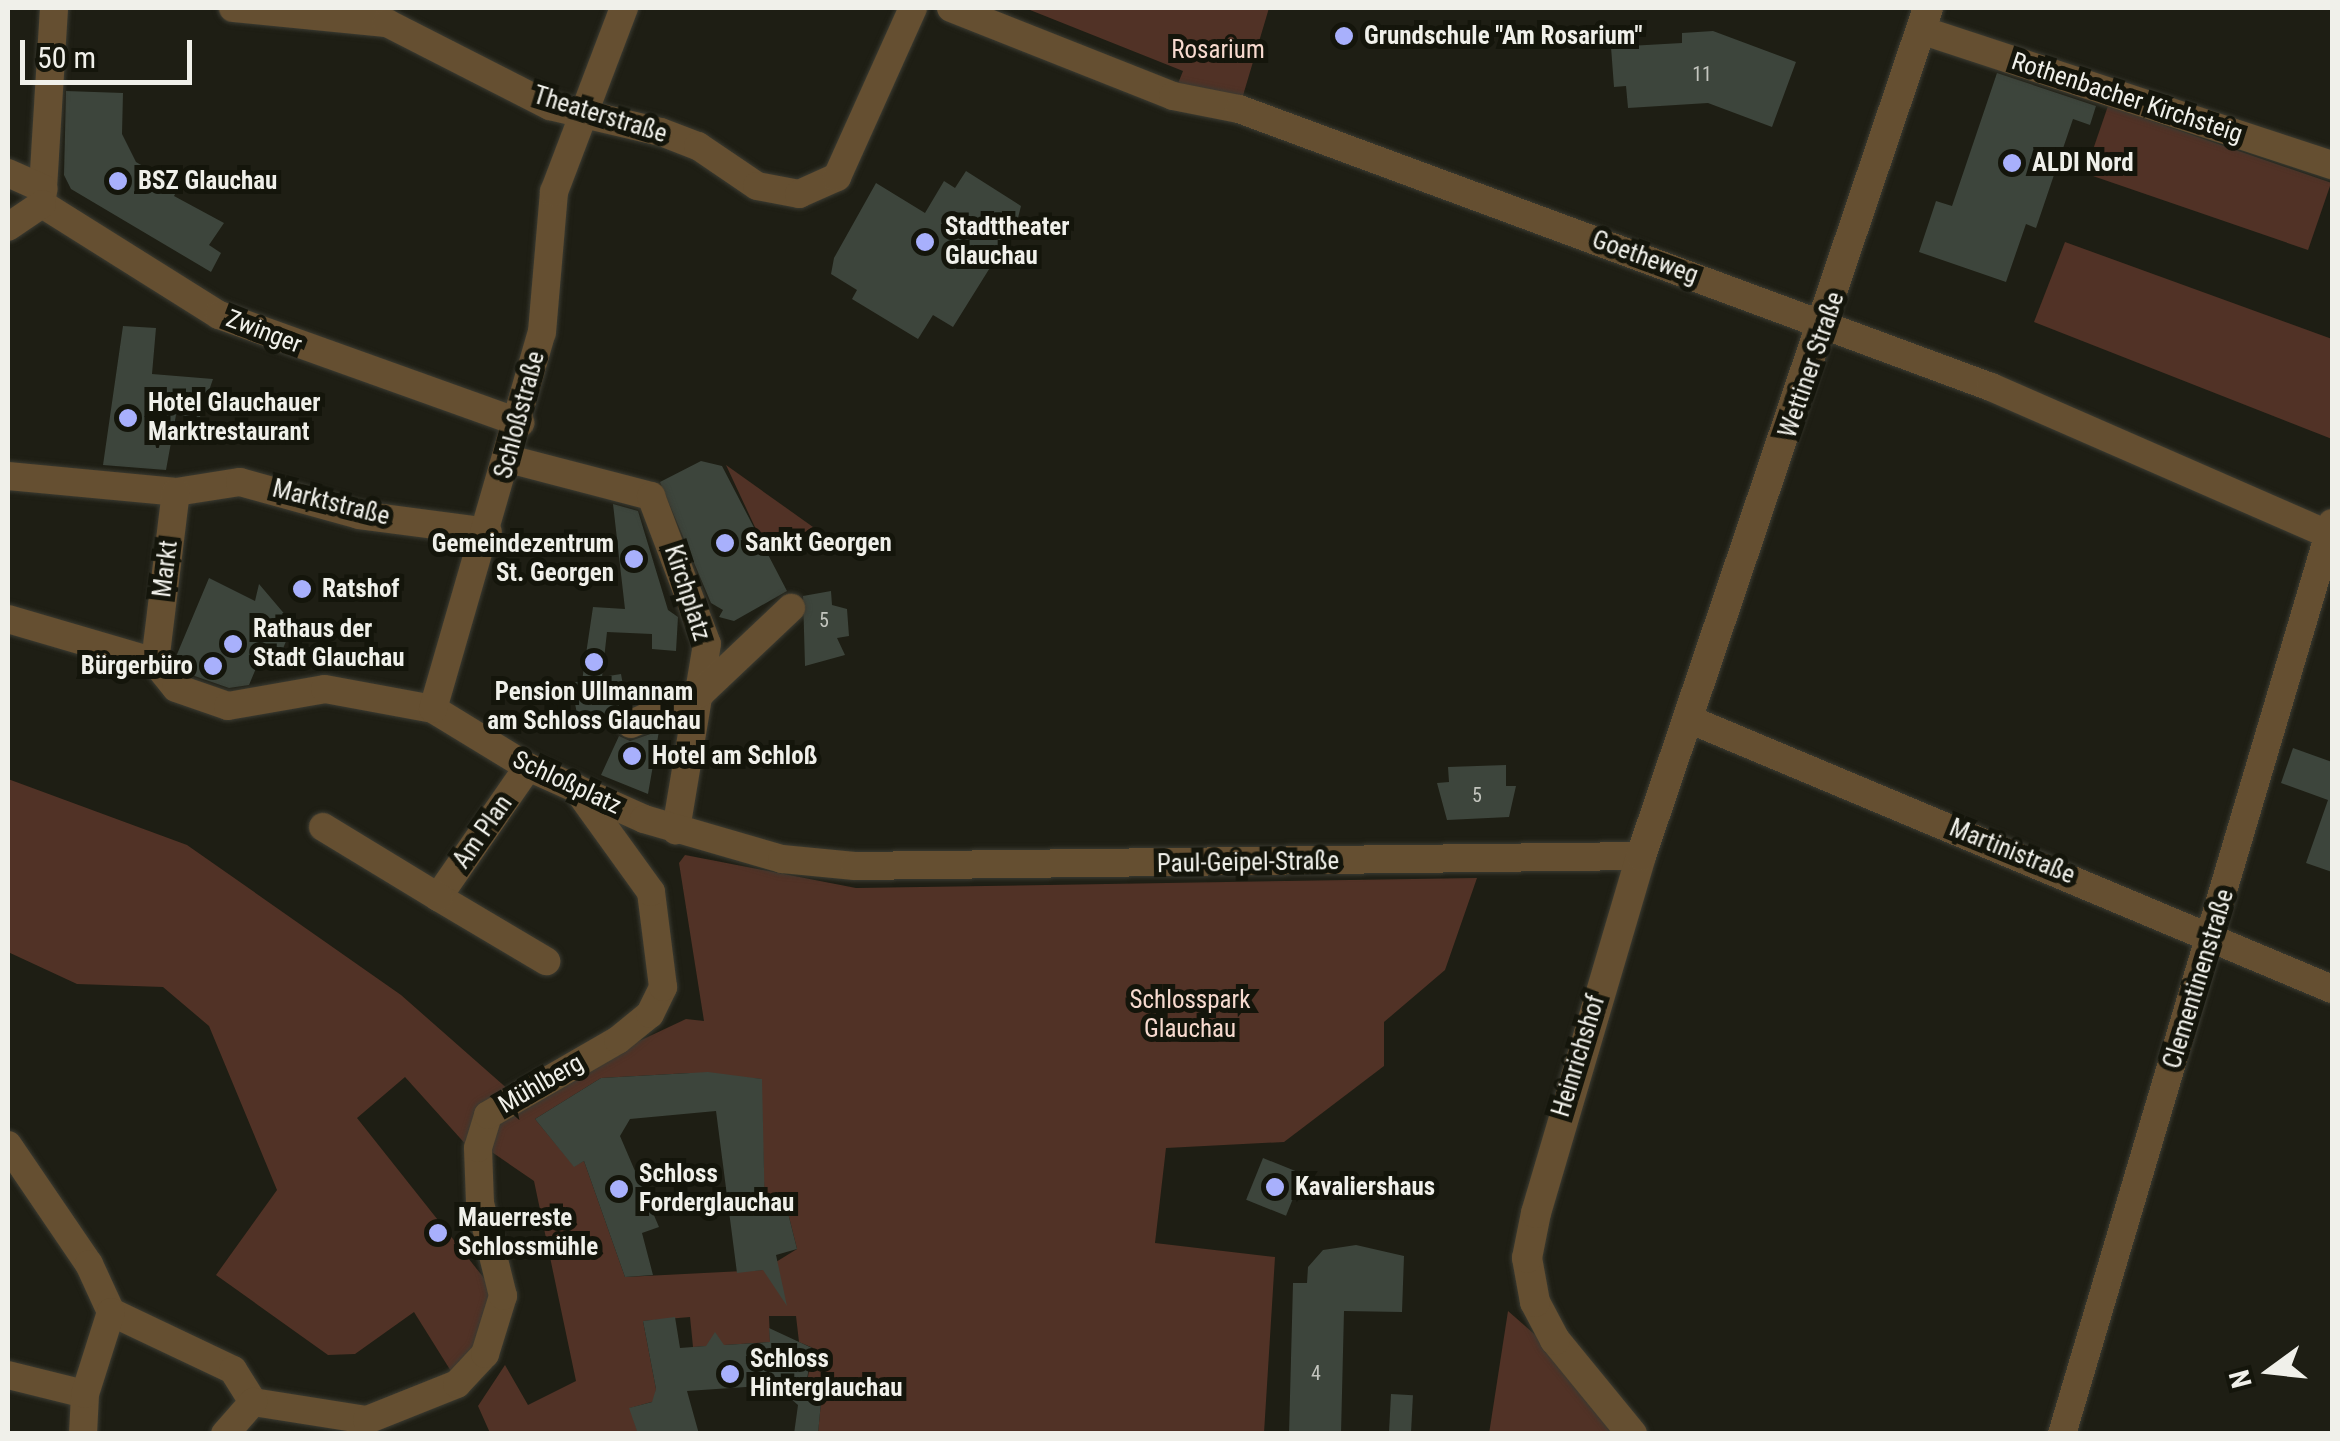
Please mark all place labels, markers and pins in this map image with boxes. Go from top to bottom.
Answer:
place label: Grundschule "Am Rosarium" [1364,21,1642,51]
marker: Grundschule "Am Rosarium" [1333,25,1355,47]
place label: ALDI Nord [2032,148,2134,178]
marker: ALDI Nord [2001,152,2023,174]
place label: BSZ Glauchau [138,166,277,196]
marker: BSZ Glauchau [107,170,129,192]
place label: Stadttheater Glauchau [945,213,1070,272]
marker: Stadttheater Glauchau [914,231,936,253]
place label: Hotel Glauchauer Marktrestaurant [148,389,321,448]
marker: Hotel Glauchauer Marktrestaurant [117,407,139,429]
place label: Sankt Georgen [745,528,892,558]
place label: Gemeindezentrum St. Georgen [432,530,614,589]
marker: Sankt Georgen [714,532,736,554]
marker: Gemeindezentrum St. Georgen [623,548,645,570]
place label: Ratshof [322,574,400,604]
marker: Ratshof [291,578,313,600]
place label: Rathaus der Stadt Glauchau [253,615,405,674]
marker: Rathaus der Stadt Glauchau [222,633,244,655]
place label: Bürgerbüro [81,651,193,681]
marker: Pension Ullmannam am Schloss Glauchau [583,651,605,673]
marker: Bürgerbüro [202,655,224,677]
place label: Pension Ullmannam am Schloss Glauchau [487,678,701,737]
place label: Hotel am Schloß [652,741,818,771]
marker: Hotel am Schloß [621,745,643,767]
place label: Schloss Forderglauchau [639,1160,794,1219]
place label: Kavaliershaus [1295,1172,1435,1202]
marker: Kavaliershaus [1264,1176,1286,1198]
marker: Schloss Forderglauchau [608,1178,630,1200]
place label: Mauerreste Schlossmühle [458,1204,598,1263]
marker: Mauerreste Schlossmühle [427,1222,449,1244]
place label: Schloss Hinterglauchau [750,1345,902,1404]
marker: Schloss Hinterglauchau [719,1363,741,1385]

